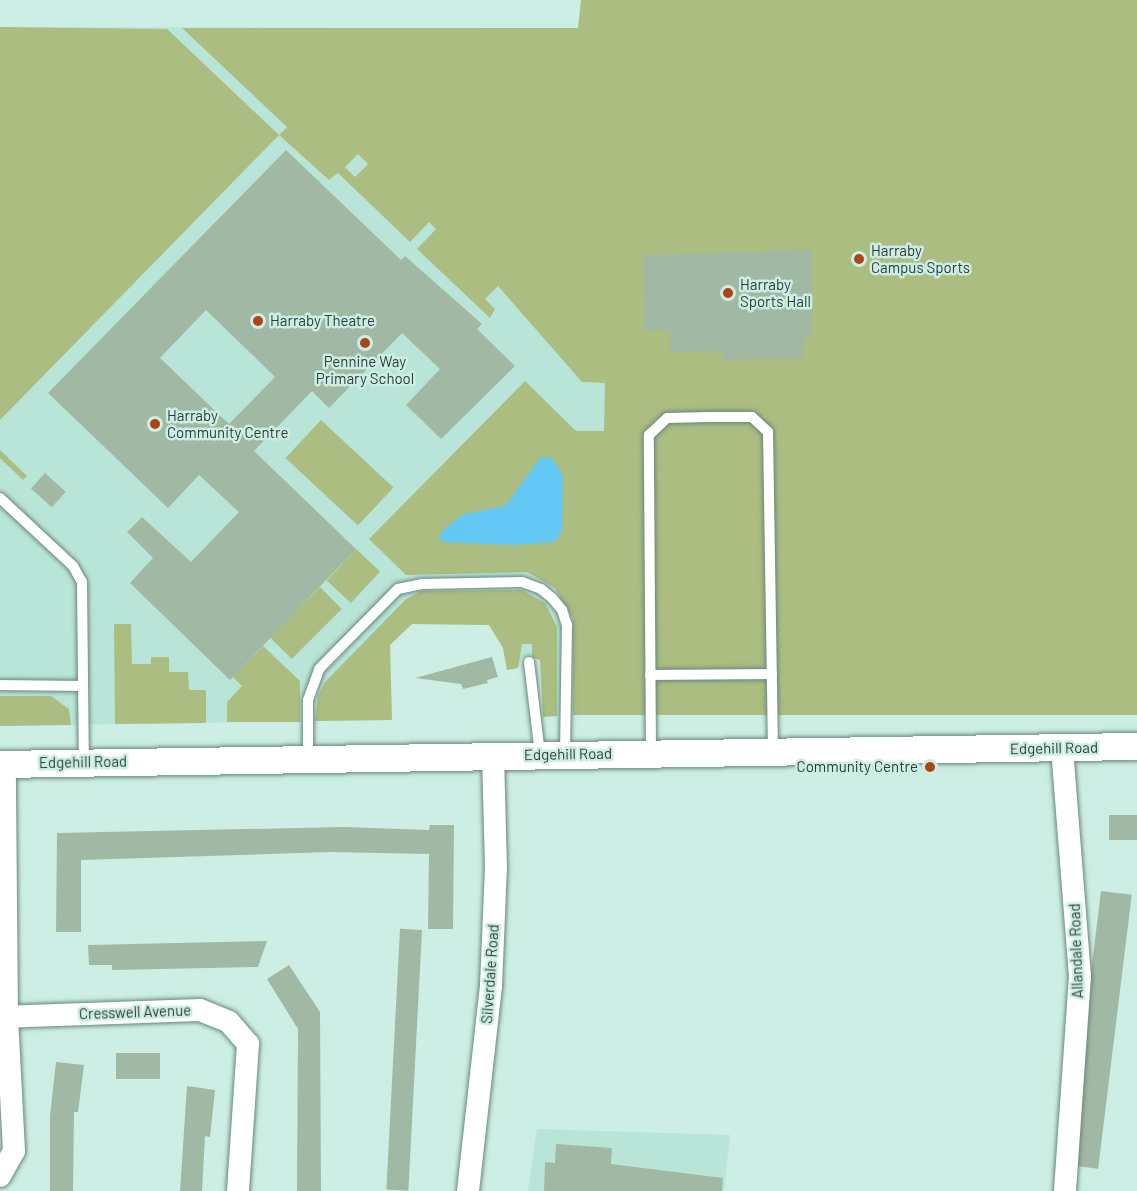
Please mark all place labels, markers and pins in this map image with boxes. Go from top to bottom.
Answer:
place label: Harraby Campus Sports [871,241,970,276]
marker: Harraby Campus Sports [852,252,866,266]
place label: Harraby Sports Hall [740,275,811,310]
marker: Harraby Sports Hall [721,286,735,300]
place label: Harraby Theatre [270,312,375,330]
marker: Harraby Theatre [251,314,265,328]
marker: Pennine Way Primary School [358,336,372,350]
place label: Pennine Way Primary School [316,352,414,387]
place label: Harraby Community Centre [167,406,288,441]
marker: Harraby Community Centre [148,417,162,431]
place label: Community Centre [797,758,918,776]
marker: Community Centre [923,760,937,774]

